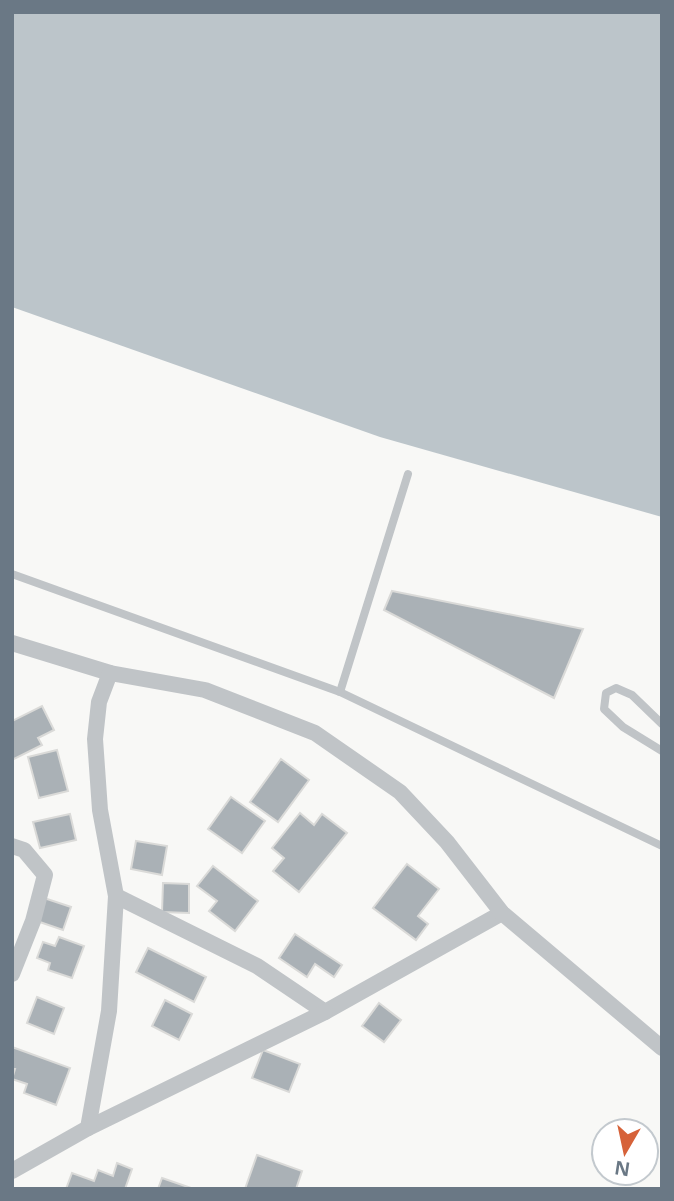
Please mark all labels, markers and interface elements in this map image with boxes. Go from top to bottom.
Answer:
north arrow [590,1117,660,1187]
text: N [613,1155,632,1183]

